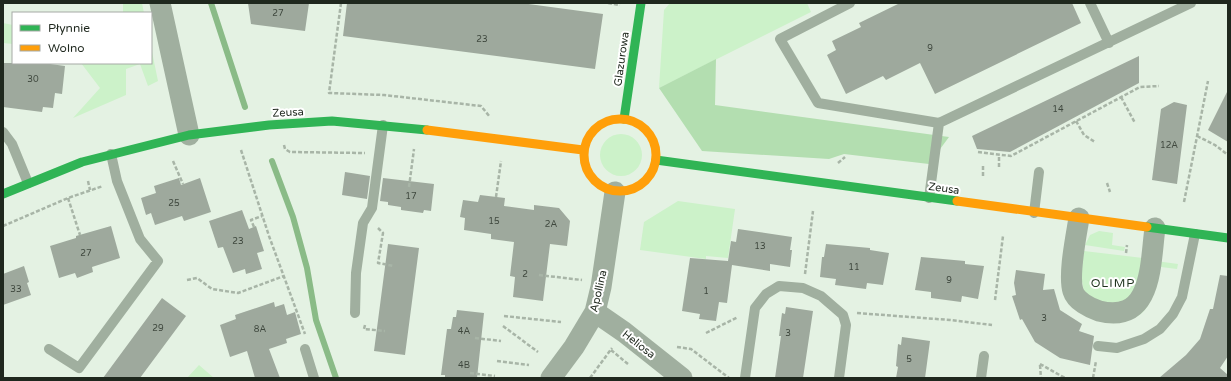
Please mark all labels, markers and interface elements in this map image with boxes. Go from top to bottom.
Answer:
house number: 27 [272,8,284,19]
legend [12,12,152,64]
text: Płynnie [48,21,90,35]
street label: Glazurowa [611,31,632,87]
house number: 23 [476,34,488,45]
text: Wolno [48,41,84,55]
house number: 9 [927,43,933,54]
house number: 30 [27,74,39,85]
house number: 14 [1052,104,1064,115]
street label: Zeusa [272,105,304,120]
house number: 12A [1160,140,1178,151]
street label: Zeusa [927,180,960,197]
house number: 17 [405,191,417,202]
house number: 25 [168,198,180,209]
house number: 15 [488,216,500,227]
house number: 2A [545,219,557,230]
house number: 23 [232,236,244,247]
house number: 13 [754,241,766,252]
house number: 27 [80,248,92,259]
house number: 11 [848,262,860,273]
house number: 2 [522,269,528,280]
street label: Apollina [587,269,610,313]
house number: 9 [946,275,952,286]
district label: OLIMP [1091,276,1135,290]
house number: 33 [10,284,22,295]
house number: 1 [703,286,709,297]
house number: 3 [1041,313,1047,324]
house number: 29 [152,323,164,334]
house number: 8A [254,324,266,335]
house number: 4A [458,326,470,337]
street label: Heliosa [620,328,658,361]
house number: 3 [785,328,791,339]
house number: 5 [906,354,912,365]
house number: 4B [458,360,470,371]

